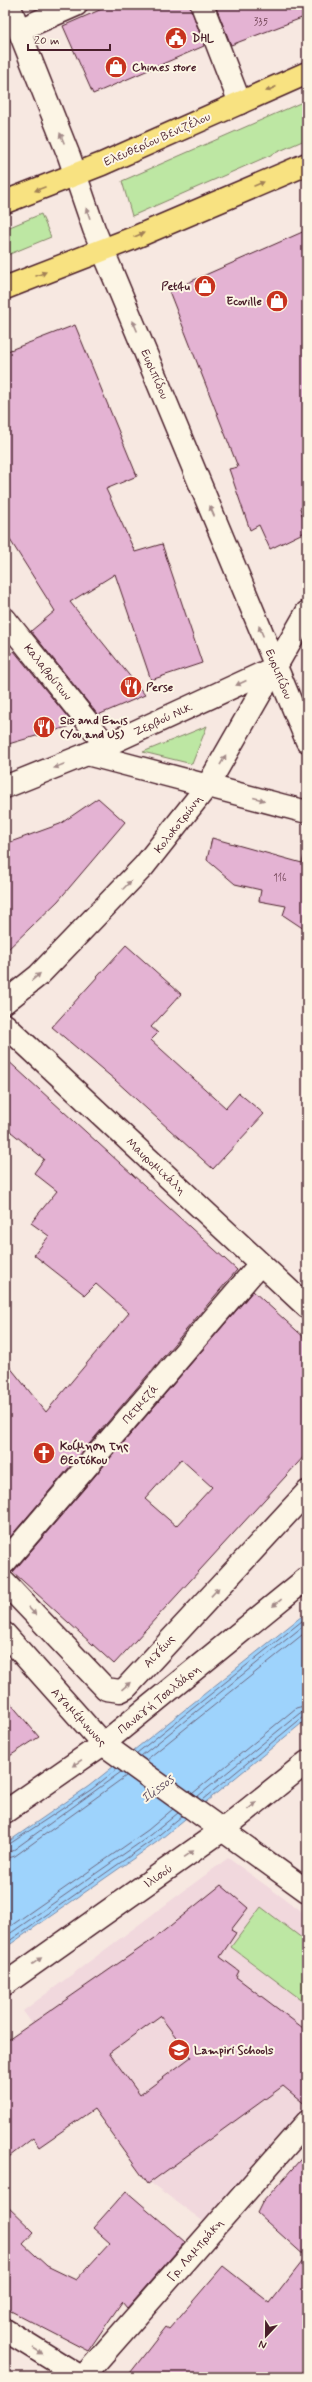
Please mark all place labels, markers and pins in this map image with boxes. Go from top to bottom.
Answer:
public building icon: DHL [163,25,189,51]
place label: DHL [192,31,215,47]
shop icon: Chines store [103,54,129,80]
place label: Chines store [132,60,197,76]
shop icon: Pet4u [192,273,218,299]
place label: Pet4u [161,279,191,295]
shop icon: Ecoville [264,288,290,314]
place label: Ecoville [226,294,263,310]
restaurant icon: Perse [118,674,144,700]
place label: Perse [146,680,174,696]
place label: Sis and Emis (You and Us) [60,713,128,743]
restaurant icon: Sis and Emis (You and Us) [31,714,57,740]
place label: Κοίμηση της Θεοτόκου [60,1439,129,1469]
church icon: Κοίμηση της Θεοτόκου [31,1440,57,1466]
school or university icon: Lampiri Schools [166,2037,192,2063]
place label: Lampiri Schools [194,2043,274,2059]

